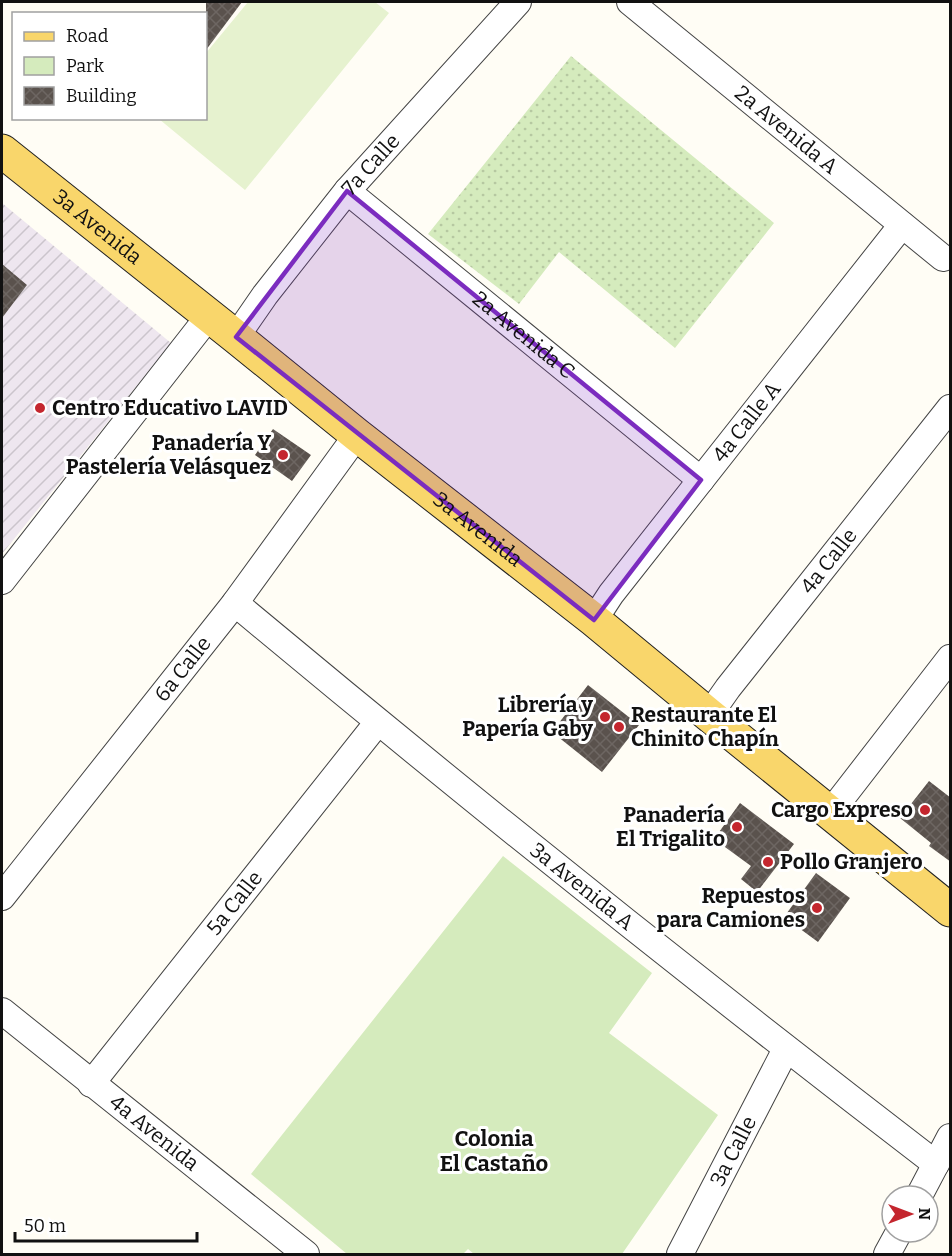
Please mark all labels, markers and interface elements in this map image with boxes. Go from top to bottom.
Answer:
legend [12,12,207,120]
text: Road [66,25,109,47]
text: Park [66,55,105,77]
street label: 2a Avenida A [730,80,843,180]
text: Building [66,85,137,107]
street label: 7a Calle [336,128,405,201]
street label: 3a Avenida [48,184,148,271]
street label: 2a Avenida C [467,286,580,385]
street label: 4a Calle A [707,377,786,468]
place label: Centro Educativo LAVID [52,395,288,421]
marker: Centro Educativo LAVID [33,401,47,415]
place label: Panadería Y Pastelería Velásquez [66,430,271,480]
marker: Panadería Y Pastelería Velásquez [276,448,290,462]
street label: 3a Avenida [428,486,528,573]
street label: 4a Calle [795,523,863,599]
street label: 6a Calle [149,631,217,707]
place label: Librería y Papería Gaby [462,692,593,742]
place label: Restaurante El Chinito Chapín [631,702,779,752]
marker: Librería y Papería Gaby [598,710,612,724]
marker: Restaurante El Chinito Chapín [612,720,626,734]
place label: Cargo Expreso [771,797,913,823]
place label: Panadería El Trigalito [616,802,725,852]
marker: Cargo Expreso [918,803,932,817]
marker: Panadería El Trigalito [730,820,744,834]
street label: 3a Avenida A [525,837,639,936]
place label: Pollo Granjero [780,849,923,875]
marker: Pollo Granjero [761,855,775,869]
street label: 5a Calle [201,865,268,941]
place label: Repuestos para Camiones [657,883,805,933]
marker: Repuestos para Camiones [810,901,824,915]
street label: 4a Avenida [104,1089,205,1177]
street label: 3a Calle [704,1111,762,1190]
district label: Colonia El Castaño [440,1125,549,1177]
north arrow [880,1184,940,1244]
scale bar [15,1205,196,1243]
text: N [915,1208,934,1220]
text: 50 m [24,1215,66,1237]

